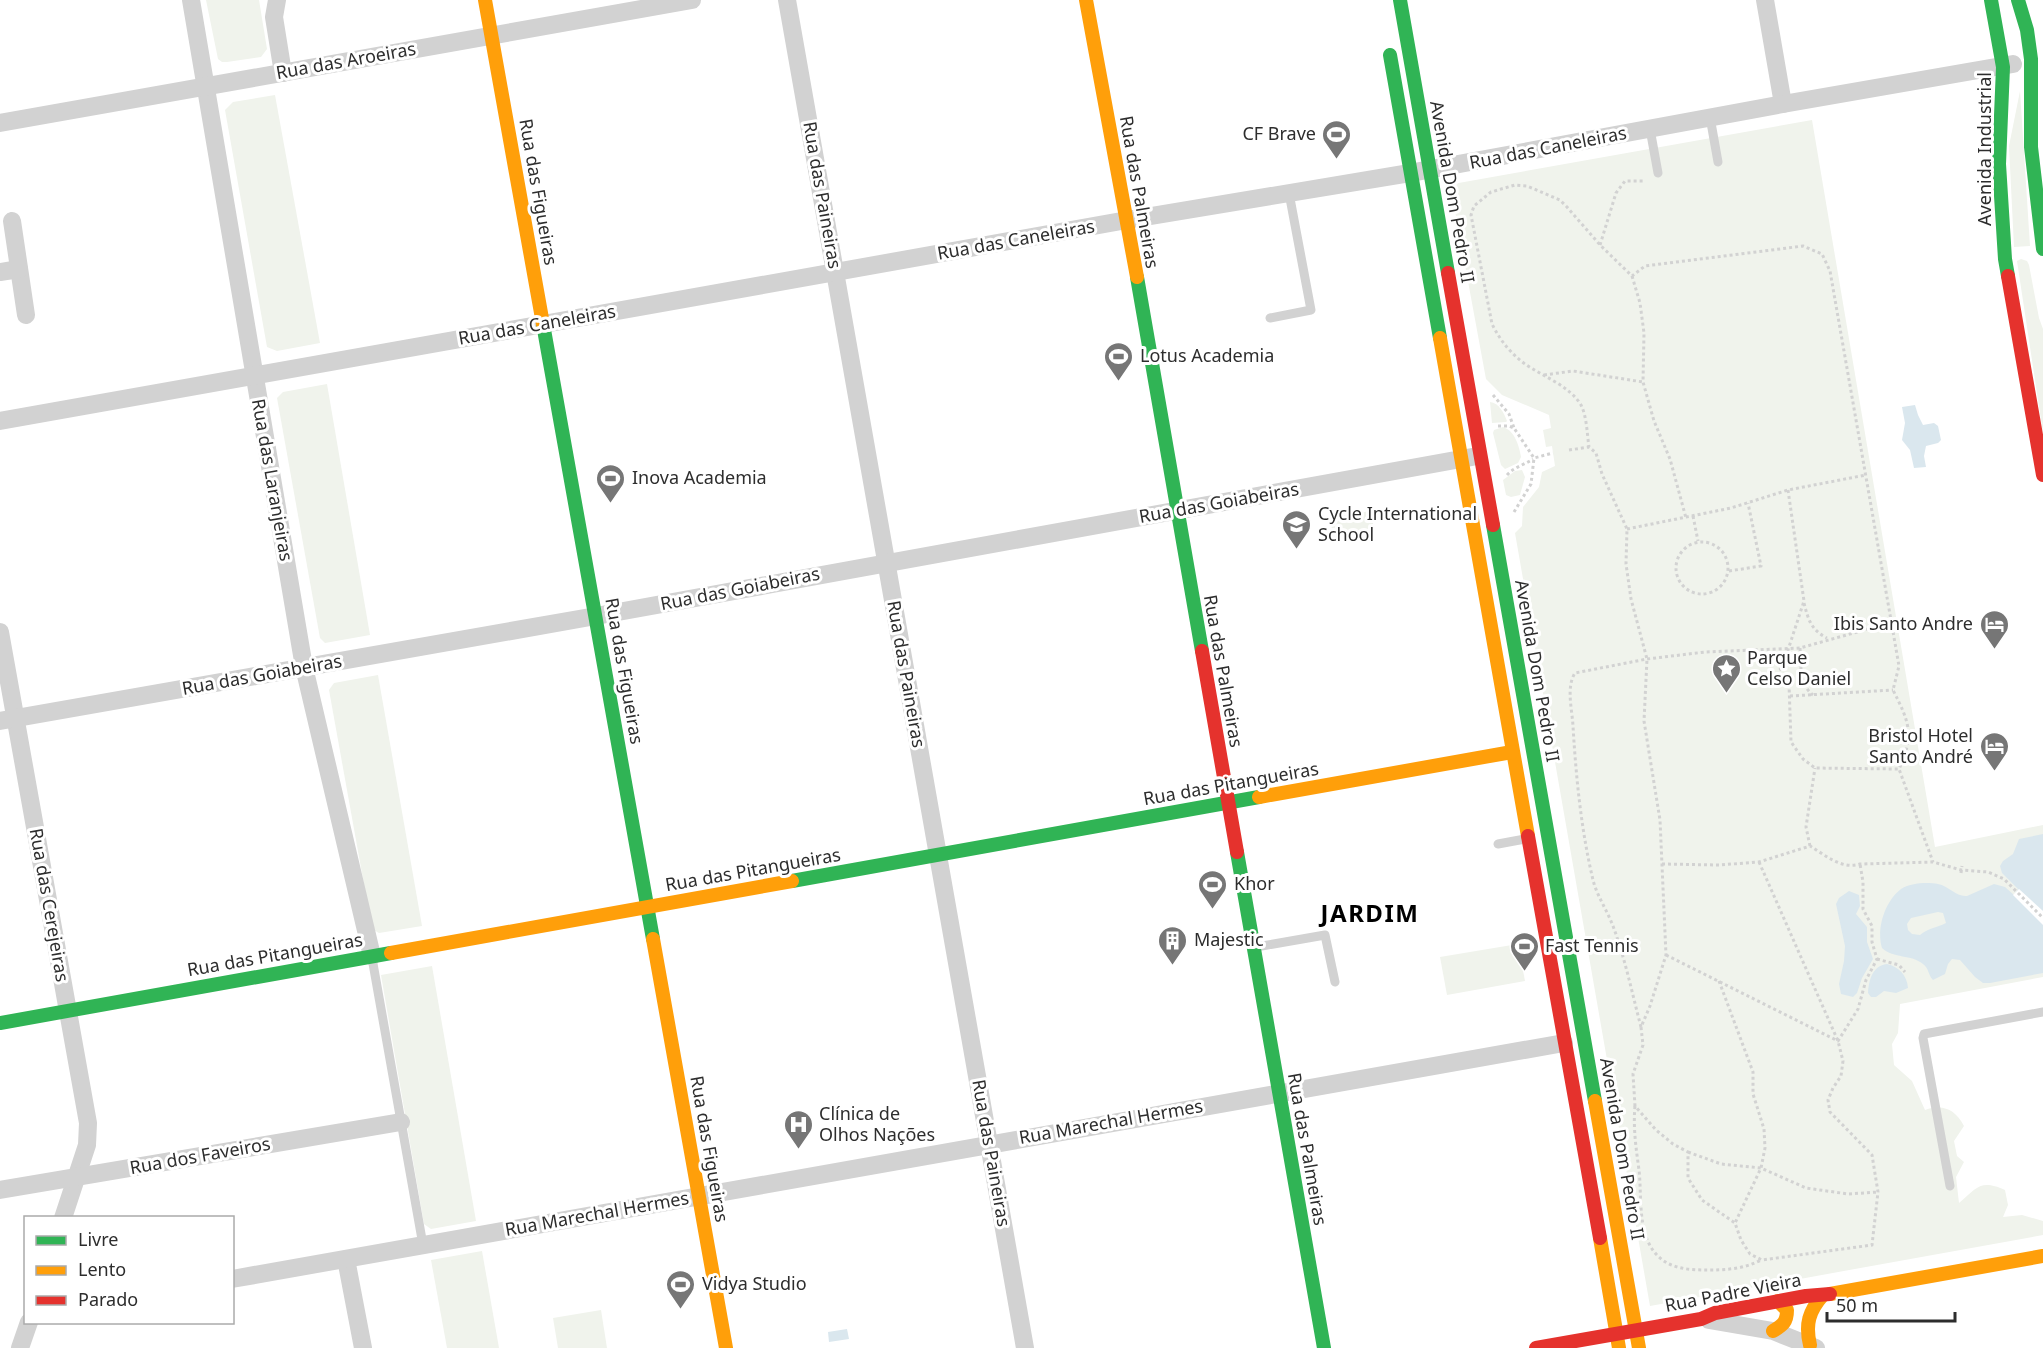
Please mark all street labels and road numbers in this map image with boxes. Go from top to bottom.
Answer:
street label: Rua das Aroeiras [274,36,418,84]
street label: Avenida Industrial [1972,72,1996,226]
street label: Avenida Dom Pedro II [1425,99,1481,285]
street label: Rua das Palmeiras [1115,114,1165,270]
street label: Rua das Figueiras [514,117,564,267]
street label: Rua das Paineiras [798,119,848,270]
street label: Rua das Caneleiras [1467,120,1628,174]
street label: Rua das Caneleiras [935,213,1096,265]
street label: Rua das Caneleiras [456,298,617,350]
street label: Rua das Laranjeiras [247,397,299,563]
street label: Rua das Goiabeiras [1137,476,1301,528]
street label: Rua das Goiabeiras [658,561,822,615]
street label: Avenida Dom Pedro II [1510,578,1566,764]
street label: Rua das Palmeiras [1199,593,1249,749]
street label: Rua das Figueiras [600,596,650,746]
street label: Rua das Paineiras [882,598,932,749]
street label: Rua das Goiabeiras [180,648,344,700]
street label: Rua das Pitangueiras [1141,756,1320,810]
street label: Rua das Cerejeiras [25,826,75,984]
street label: Rua das Pitangueiras [663,842,842,896]
street label: Rua das Pitangueiras [185,927,364,981]
street label: Avenida Dom Pedro II [1595,1056,1651,1242]
street label: Rua das Palmeiras [1283,1071,1333,1227]
street label: Rua das Figueiras [685,1074,735,1224]
street label: Rua das Paineiras [967,1077,1017,1228]
street label: Rua Marechal Hermes [1017,1093,1205,1149]
street label: Rua dos Faveiros [128,1131,272,1179]
street label: Rua Marechal Hermes [503,1185,691,1241]
street label: Rua Padre Vieira [1663,1267,1803,1317]

